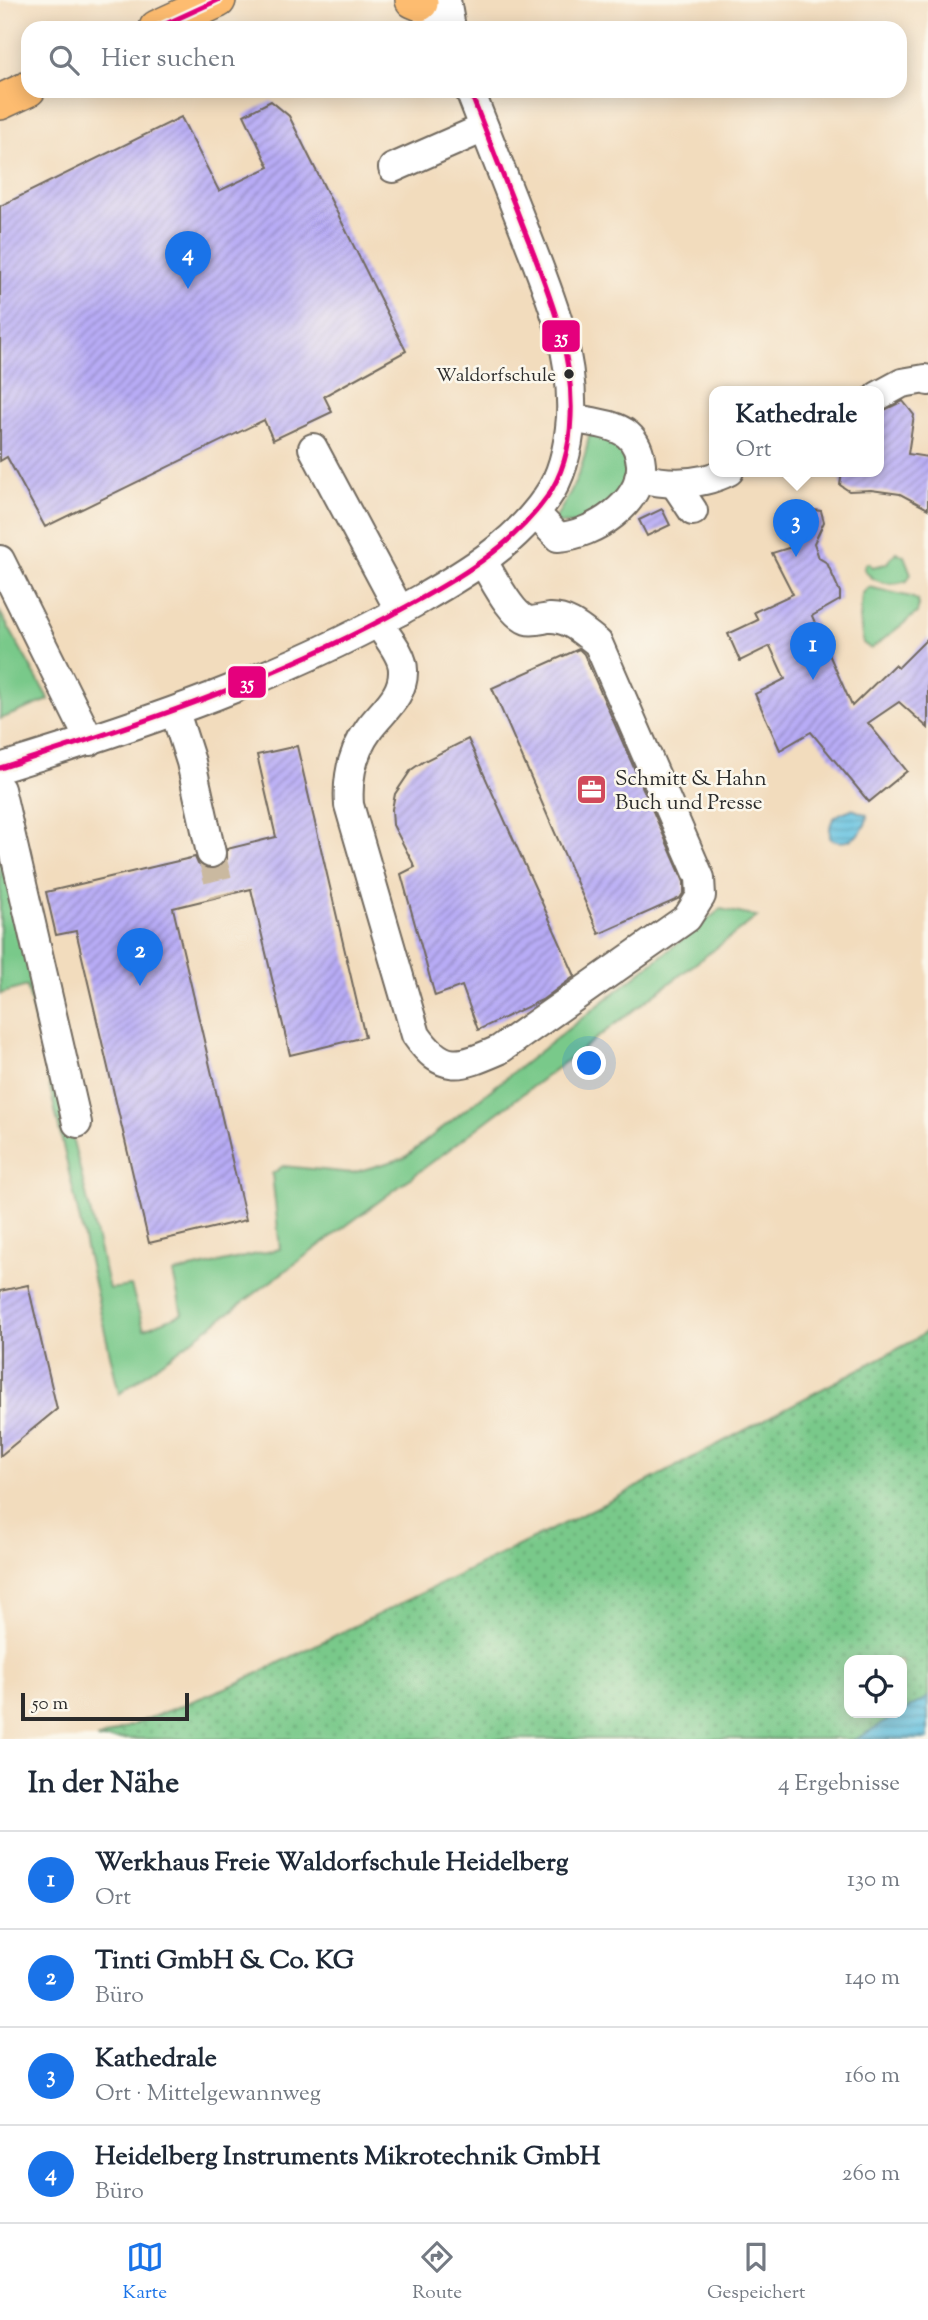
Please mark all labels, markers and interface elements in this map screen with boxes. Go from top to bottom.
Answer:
search box [21,21,907,98]
icon: search [45,41,83,79]
text: Hier suchen [101,41,236,78]
pin: 4 [165,231,211,289]
line badge: 35 [541,319,581,353]
text: 35 [554,325,569,352]
place label: Waldorfschule [436,363,556,390]
marker: Waldorfschule [562,367,576,381]
popup [709,386,884,477]
text: Kathedrale [736,397,857,434]
text: Ort [736,434,772,467]
pin: 3 [773,499,819,557]
pin: 1 [790,622,836,680]
line badge: 35 [227,665,267,699]
text: 35 [240,671,255,698]
place label: Schmitt & Hahn Buch und Presse [615,765,767,819]
office icon: Schmitt & Hahn Buch und Presse [575,773,609,807]
pin: 2 [117,928,163,986]
your location [572,1046,606,1080]
map controls [844,1655,907,1718]
button: locate [844,1655,907,1718]
scale bar [21,1690,189,1722]
text: 50 m [32,1691,68,1718]
text: In der Nähe [28,1763,179,1806]
text: 4 Ergebnisse [778,1768,900,1801]
text: Werkhaus Freie Waldorfschule Heidelberg [95,1845,568,1882]
text: 1 [47,1864,55,1897]
text: 130 m [847,1864,900,1897]
text: Ort [95,1882,131,1915]
text: Tinti GmbH & Co. KG [95,1943,354,1980]
text: 2 [46,1962,56,1995]
text: 140 m [845,1962,900,1995]
text: Büro [95,1980,144,2013]
text: Kathedrale [95,2041,217,2078]
text: 3 [46,2060,56,2093]
text: 160 m [845,2060,900,2093]
text: Ort · Mittelgewannweg [95,2078,321,2111]
text: Heidelberg Instruments Mikrotechnik GmbH [95,2139,600,2176]
text: 4 [45,2158,57,2191]
text: 260 m [842,2158,900,2191]
text: Büro [95,2176,144,2209]
tab: Karte [122,2238,167,2307]
tab: Route [412,2238,462,2307]
tab: Gespeichert [707,2238,805,2307]

